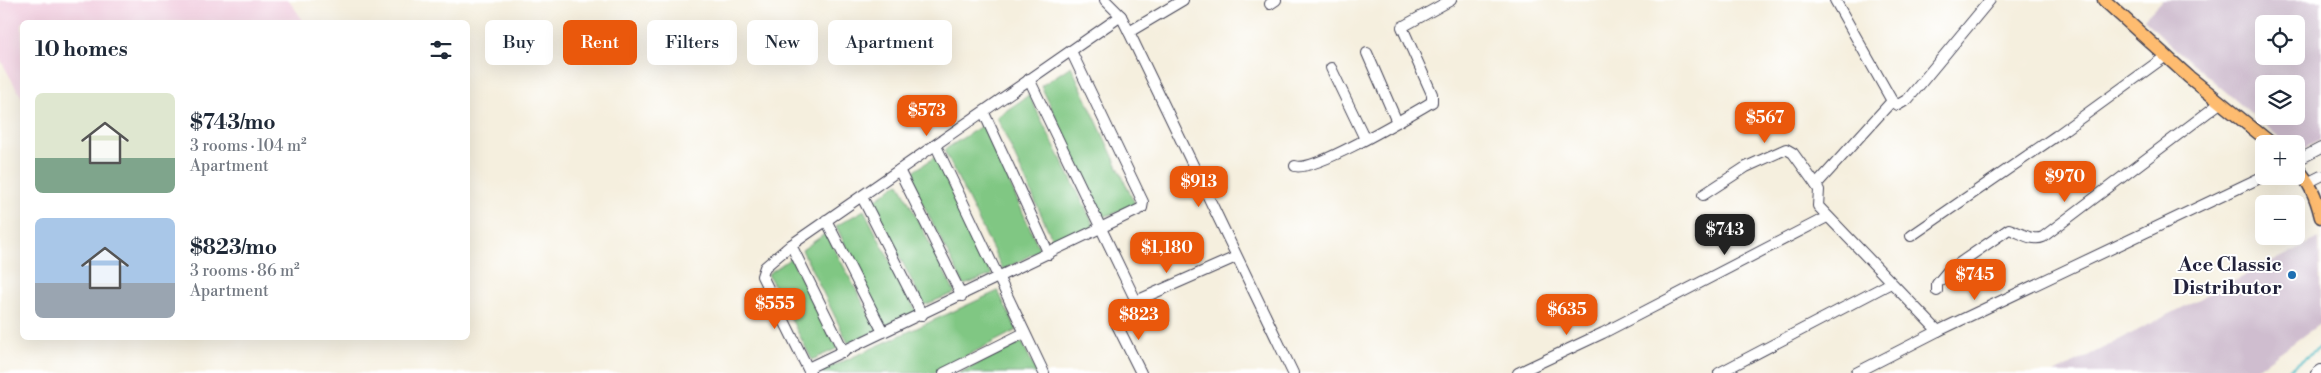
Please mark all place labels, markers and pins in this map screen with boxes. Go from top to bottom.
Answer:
pin: $573 [897,94,957,137]
pin: $567 [1735,102,1795,144]
pin: $970 [2035,160,2095,203]
pin: $913 [1169,166,1229,208]
pin: $743 [1695,214,1755,256]
pin: $1,180 [1126,232,1208,274]
place label: Ace Classic Distributor [2173,253,2282,301]
pin: $745 [1945,258,2005,301]
marker: Ace Classic Distributor [2286,269,2298,281]
pin: $555 [745,288,805,330]
pin: $635 [1537,294,1597,336]
pin: $823 [1109,298,1169,341]

